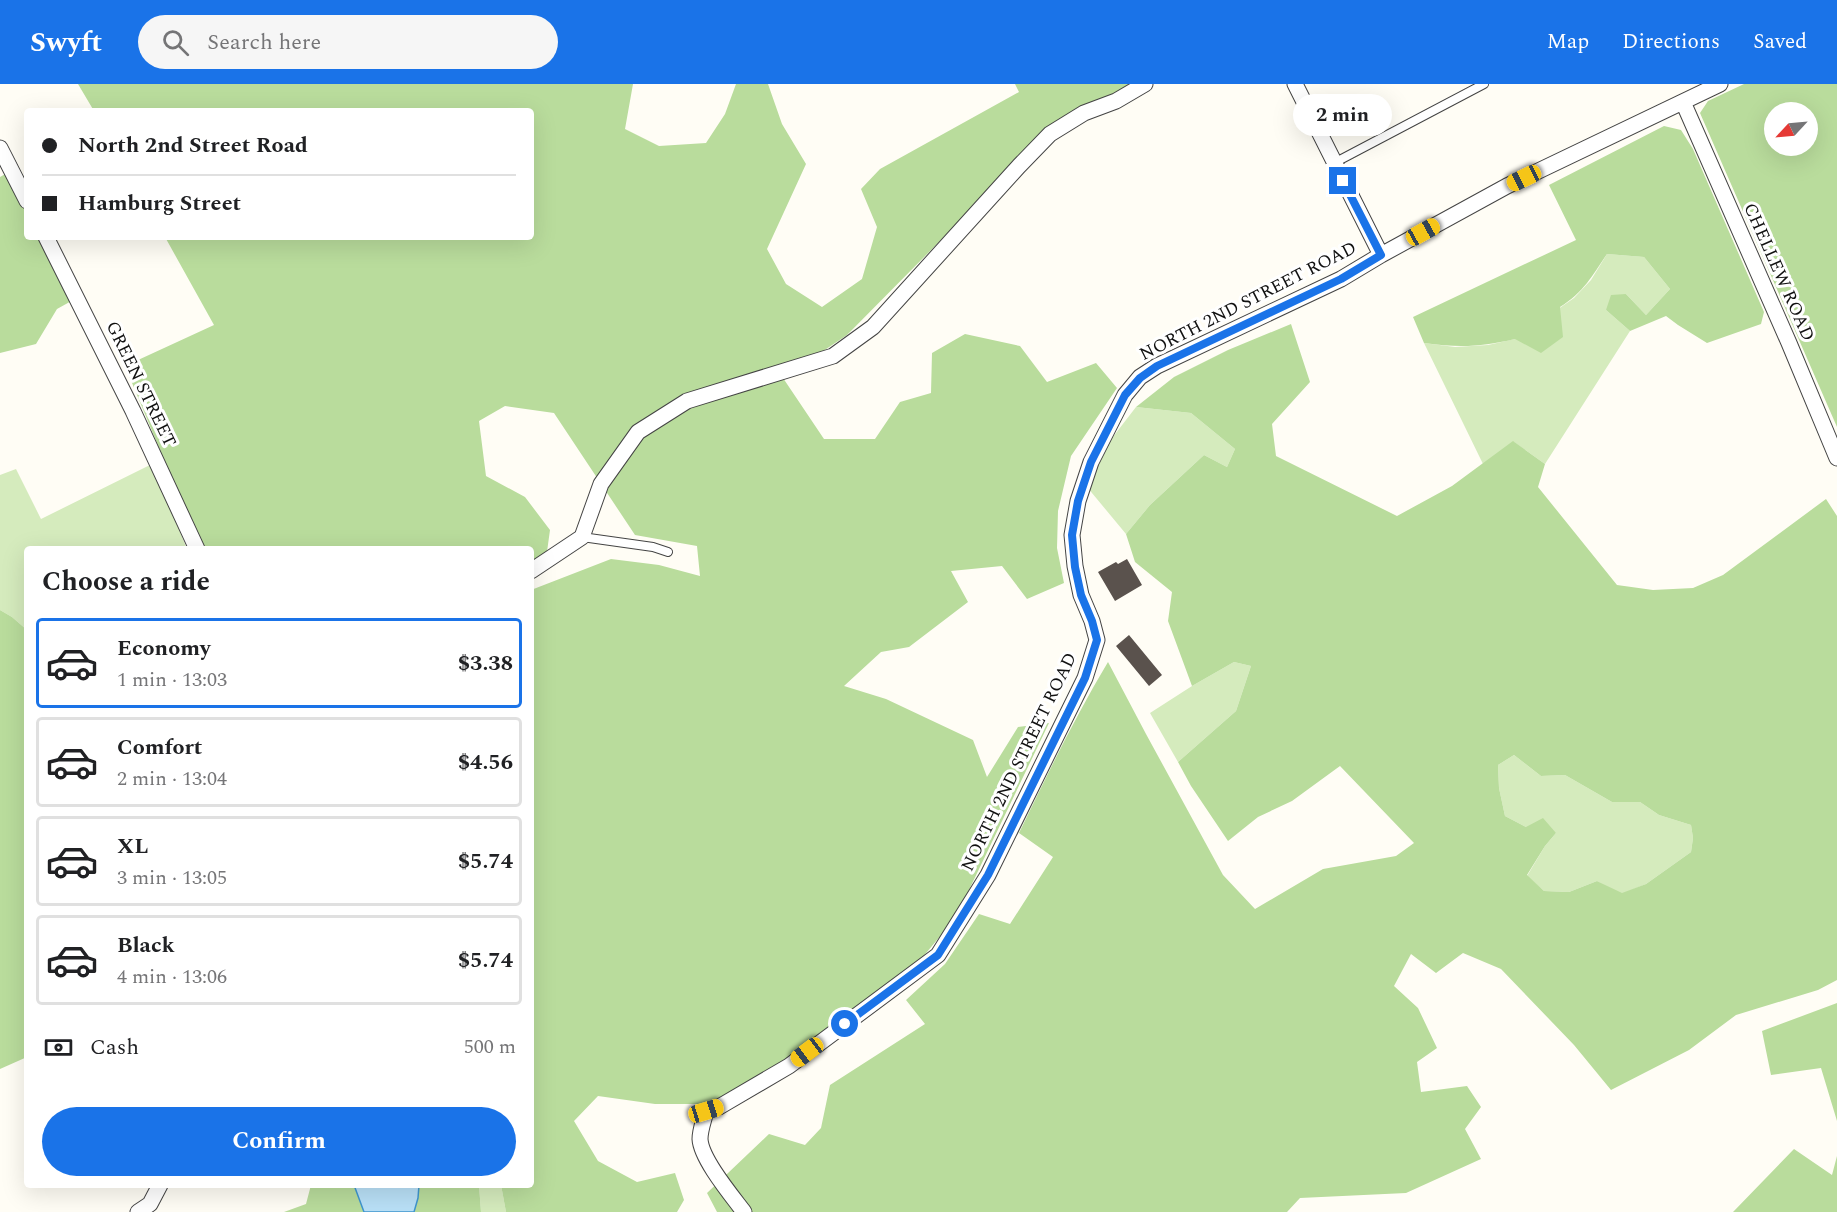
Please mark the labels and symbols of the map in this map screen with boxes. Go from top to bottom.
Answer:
callout: 2 min [1294,94,1392,136]
north arrow [1764,102,1818,156]
car [1504,162,1544,194]
route end [1329,167,1356,194]
street label: CHELLEW ROAD [1736,198,1822,346]
car [1403,215,1443,249]
street label: NORTH 2ND STREET ROAD [1135,234,1361,368]
street label: GREEN STREET [99,316,183,452]
street label: NORTH 2ND STREET ROAD [954,648,1084,876]
route start [831,1010,858,1037]
car [787,1034,827,1070]
car [686,1097,726,1125]

